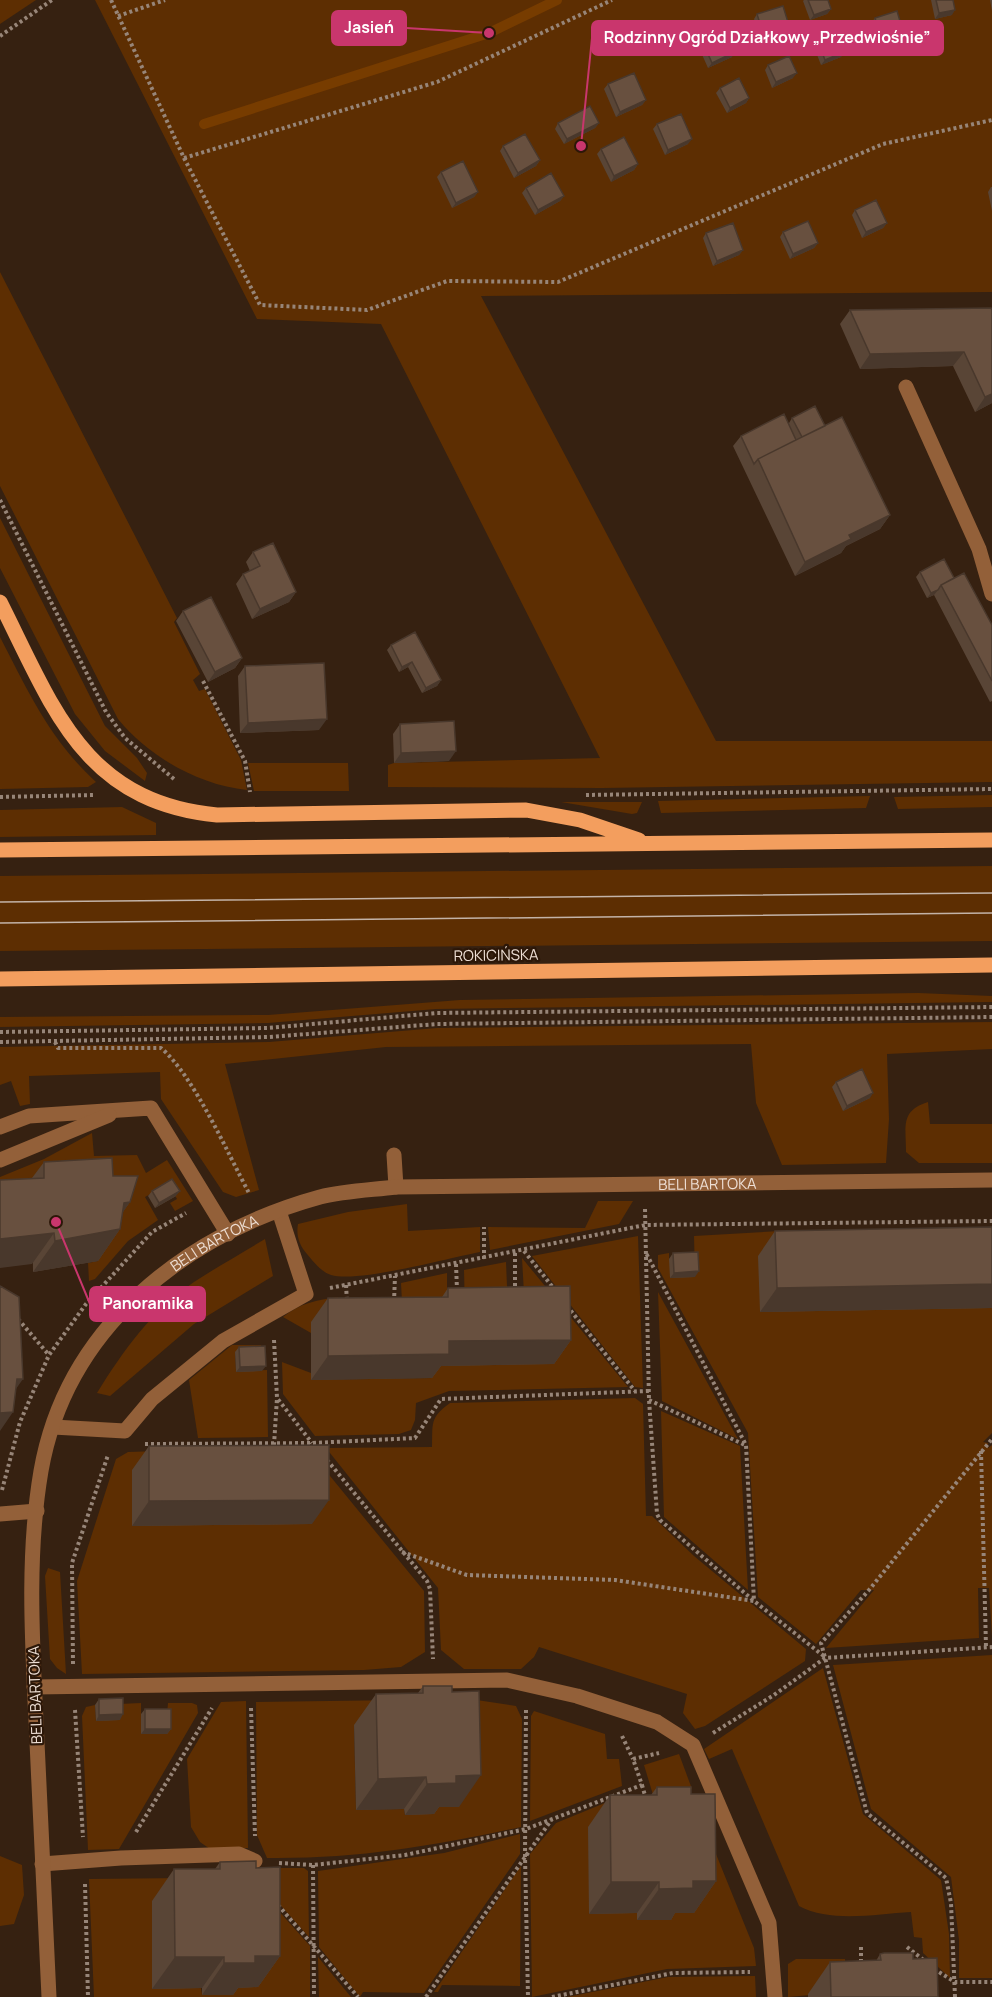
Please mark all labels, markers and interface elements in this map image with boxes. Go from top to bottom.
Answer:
callout: Jasień [332,11,406,45]
text: Jasień [344,16,394,38]
callout: Rodzinny Ogród Działkowy „Przedwiośnie” [592,21,943,55]
text: Rodzinny Ogród Działkowy „Przedwiośnie” [604,26,930,48]
street label: ROKICIŃSKA [453,944,539,966]
street label: BELI BARTOKA [658,1172,757,1194]
street label: BELI BARTOKA [166,1209,262,1276]
callout: Panoramika [90,1287,205,1321]
text: Panoramika [102,1292,194,1314]
street label: BELI BARTOKA [23,1645,47,1744]

